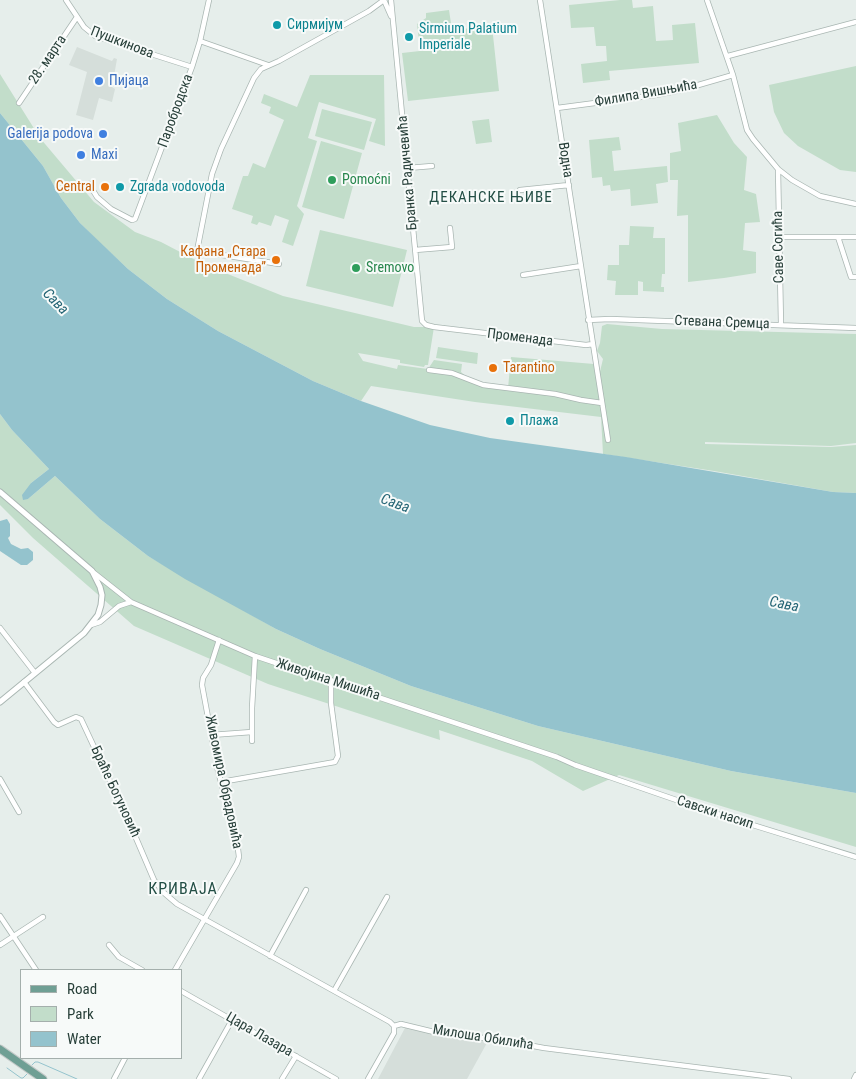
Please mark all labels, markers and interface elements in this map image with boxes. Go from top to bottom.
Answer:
place label: Сирмијум [287,17,343,33]
marker: Сирмијум [271,19,283,31]
place label: Sirmium Palatium Imperiale [419,21,517,54]
street label: Пушкинова [88,23,156,63]
marker: Sirmium Palatium Imperiale [403,31,415,43]
street label: 28. марта [26,32,70,88]
street label: Паробродска [155,72,197,150]
place label: Пијаца [109,73,149,89]
marker: Пијаца [93,75,105,87]
street label: Филипа Вишњића [593,77,699,111]
street label: Бранка Радичевића [395,115,421,231]
place label: Galerija podova [7,126,93,142]
marker: Galerija podova [97,128,109,140]
street label: Водна [554,141,576,179]
place label: Maxi [91,147,118,163]
marker: Maxi [75,149,87,161]
place label: Pomoćni [342,172,391,188]
marker: Pomoćni [326,174,338,186]
place label: Central [56,179,95,195]
place label: Zgrada vodovoda [130,179,225,195]
marker: Central [99,181,111,193]
marker: Zgrada vodovoda [114,181,126,193]
district label: ДЕКАНСКЕ ЊИВЕ [428,189,554,207]
street label: Саве Согића [770,211,788,283]
place label: Кафана „Стара Променада” [180,244,266,276]
marker: Кафана „Стара Променада” [270,254,282,266]
place label: Sremovo [366,260,414,276]
marker: Sremovo [350,262,362,274]
water label: Сава [38,285,72,319]
street label: Стевана Сремца [674,313,770,333]
street label: Променада [486,326,554,350]
place label: Tarantino [503,360,555,376]
marker: Tarantino [487,362,499,374]
place label: Плажа [520,413,559,429]
marker: Плажа [504,415,516,427]
water label: Сава [378,490,412,518]
water label: Сава [768,593,800,617]
street label: Живојина Мишића [274,655,382,705]
street label: Живомира Обрадовића [201,714,245,850]
street label: Браће Богуновић [86,744,144,840]
street label: Савски насип [674,793,756,833]
district label: КРИВАЈА [147,880,219,900]
legend [20,969,182,1059]
text: Road [67,980,97,998]
text: Park [67,1005,94,1023]
street label: Цара Лазара [223,1009,295,1061]
street label: Милоша Обилића [431,1022,535,1054]
text: Water [67,1030,101,1048]

